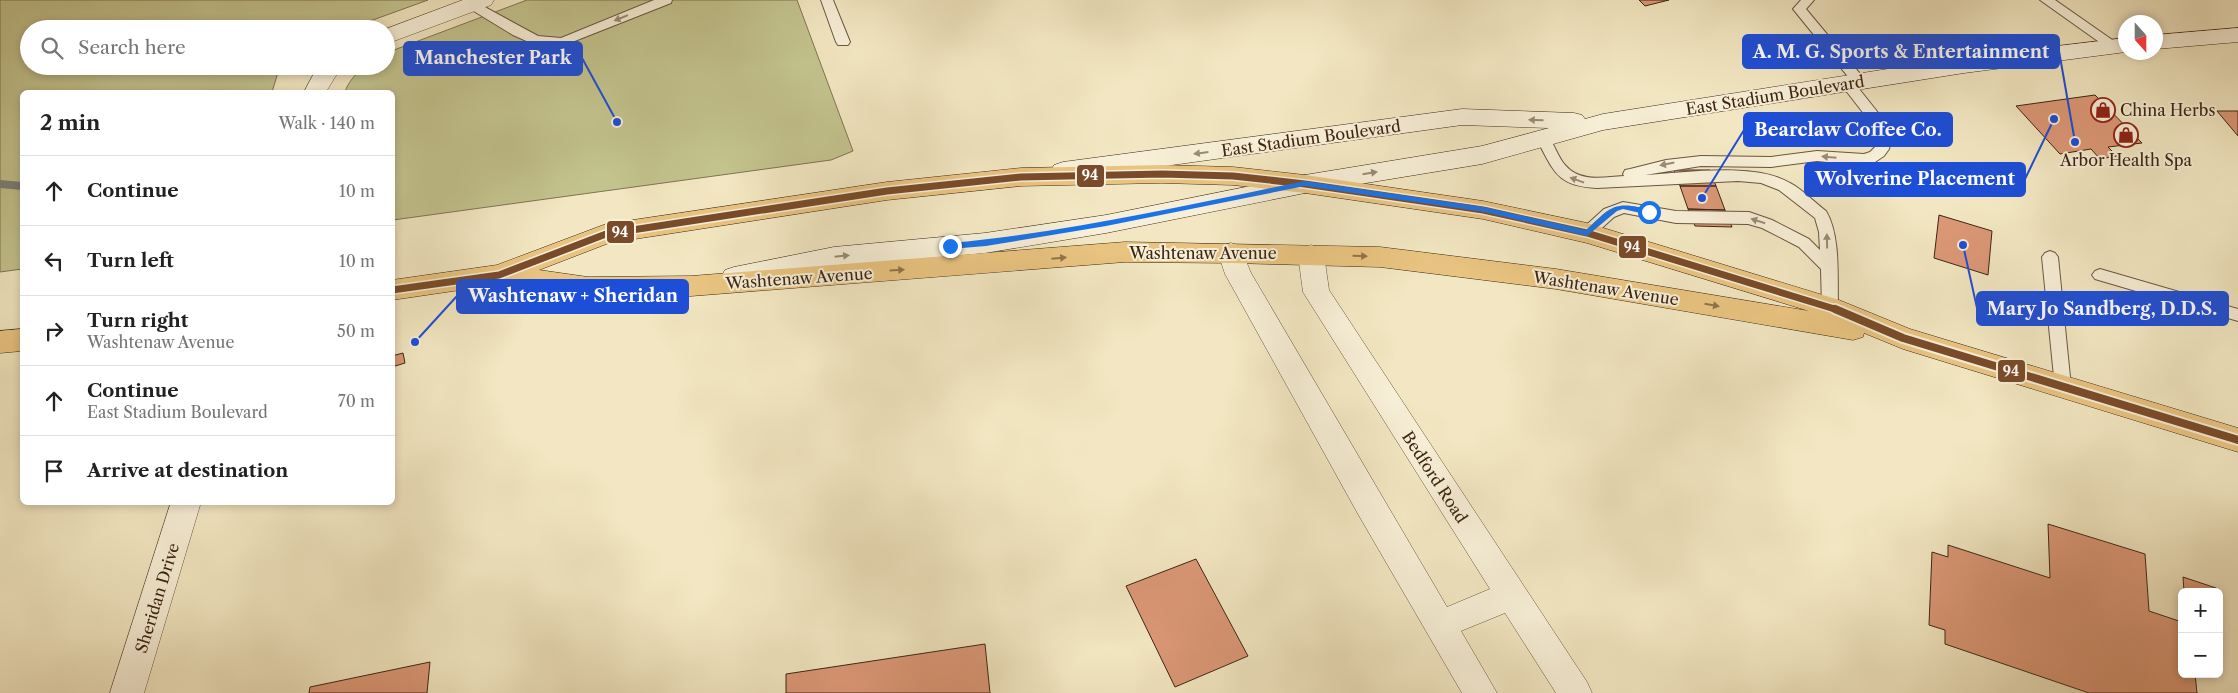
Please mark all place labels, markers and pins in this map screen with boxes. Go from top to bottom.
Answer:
callout: A. M. G. Sports & Entertainment [1743,35,2059,68]
callout: Manchester Park [404,42,582,75]
shop icon: China Herbs [2090,97,2116,123]
place label: China Herbs [2120,100,2215,120]
callout: Bearclaw Coffee Co. [1744,113,1952,146]
shop icon: Arbor Health Spa [2113,122,2139,148]
place label: Arbor Health Spa [2059,150,2193,170]
callout: Wolverine Placement [1805,163,2025,196]
callout: Washtenaw + Sheridan [457,280,688,313]
callout: Mary Jo Sandberg, D.D.S. [1977,292,2228,325]

